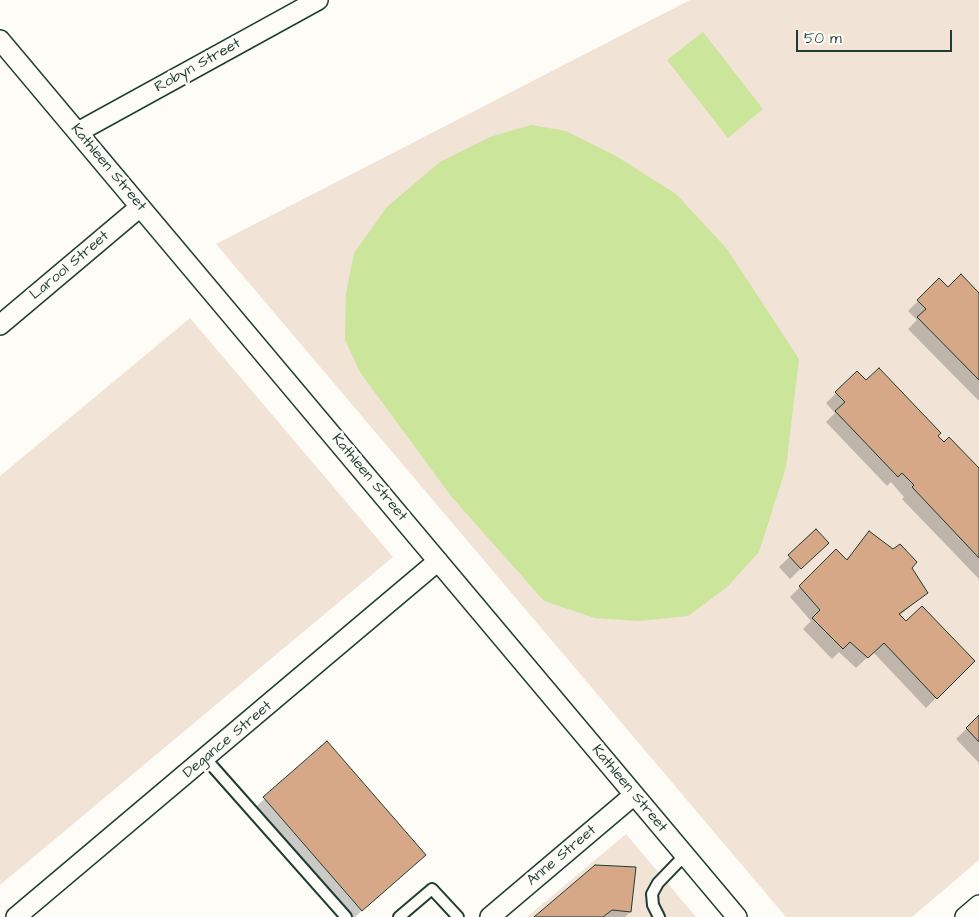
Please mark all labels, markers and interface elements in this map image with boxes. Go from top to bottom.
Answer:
scale bar [799,20,955,52]
text: 50 m [804,28,842,49]
street label: Robyn Street [152,35,244,97]
street label: Kathleen Street [66,121,150,215]
street label: Larool Street [27,228,113,304]
street label: Kathleen Street [327,431,411,525]
street label: Degance Street [180,698,276,782]
street label: Kathleen Street [587,742,671,836]
street label: Anne Street [524,822,600,890]

